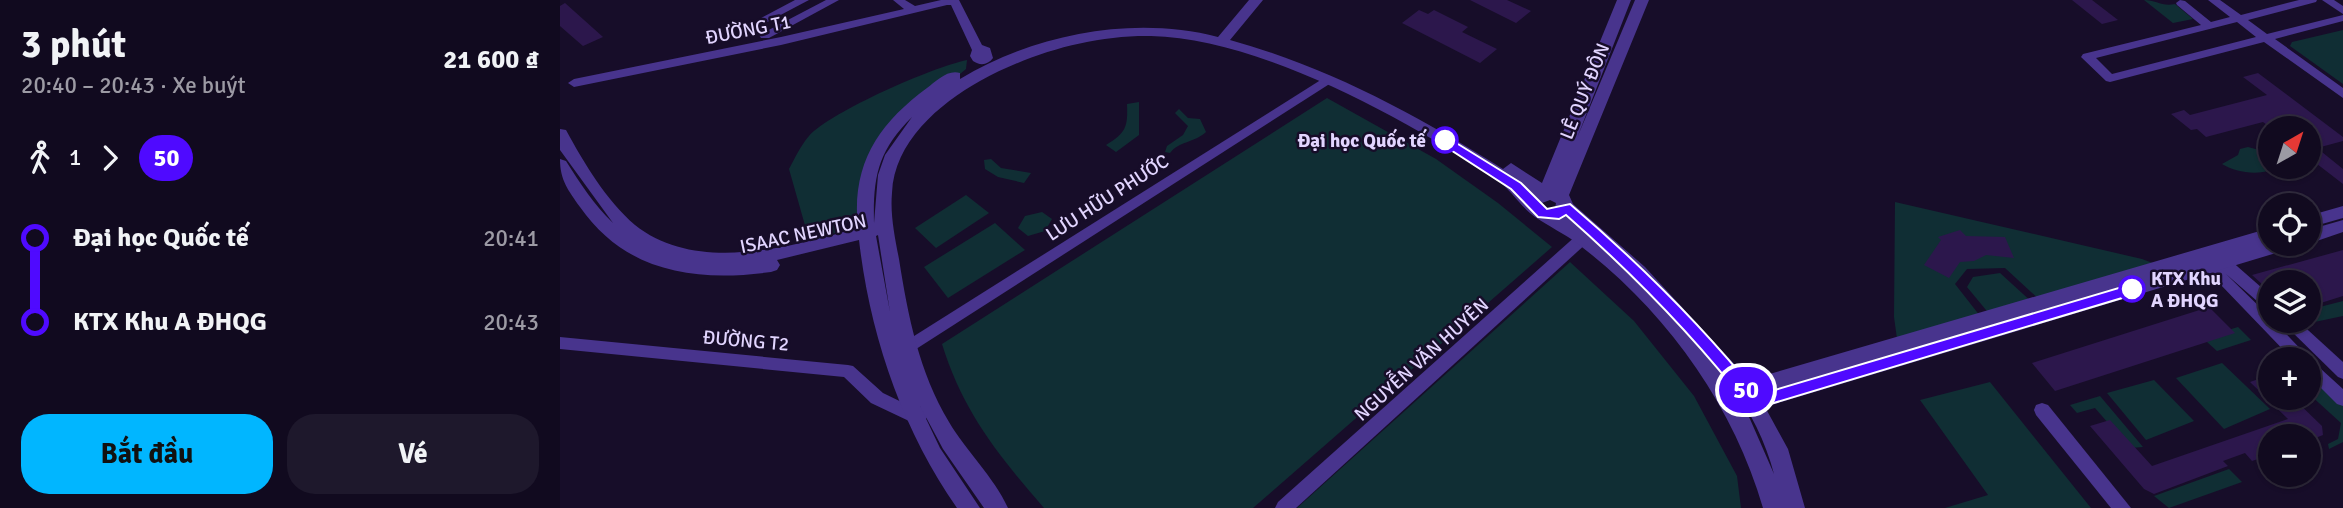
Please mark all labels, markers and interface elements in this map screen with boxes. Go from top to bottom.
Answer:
street label: ĐƯỜNG T1 [703,10,793,50]
text: 3 phút [21,21,126,68]
street label: LÊ QUÝ ĐÔN [1555,40,1615,143]
text: 21 600 ₫ [443,44,539,76]
text: 20:40 – 20:43 · Xe buýt [21,71,246,100]
north arrow [2258,116,2320,178]
map controls [2258,116,2321,487]
marker: Đại học Quốc tế [1432,127,1458,153]
place label: Đại học Quốc tế [1298,128,1428,153]
icon: walk [21,139,59,177]
icon: forward [91,139,129,177]
text: 1 [69,143,81,172]
text: 50 [153,143,179,173]
street label: LƯU HỮU PHƯỚC [1041,149,1174,247]
button: locate [2258,193,2321,256]
street label: ISAAC NEWTON [738,209,869,259]
text: Đại học Quốc tế [73,222,249,254]
text: 20:41 [483,224,539,253]
place label: KTX Khu A ĐHQG [2151,267,2221,313]
button: layers [2258,270,2321,333]
marker: KTX Khu A ĐHQG [2119,276,2145,302]
street label: NGUYỄN VĂN HUYÊN [1347,291,1494,426]
text: KTX Khu A ĐHQG [73,306,267,338]
text: 20:43 [483,308,539,337]
street label: ĐƯỜNG T2 [702,325,790,357]
button: + [2258,347,2321,410]
line badge: 50 [1714,367,1778,413]
text: 50 [1733,375,1759,405]
button: Bắt đầu [21,414,273,494]
button: Vé [287,414,539,494]
button: − [2258,424,2321,487]

